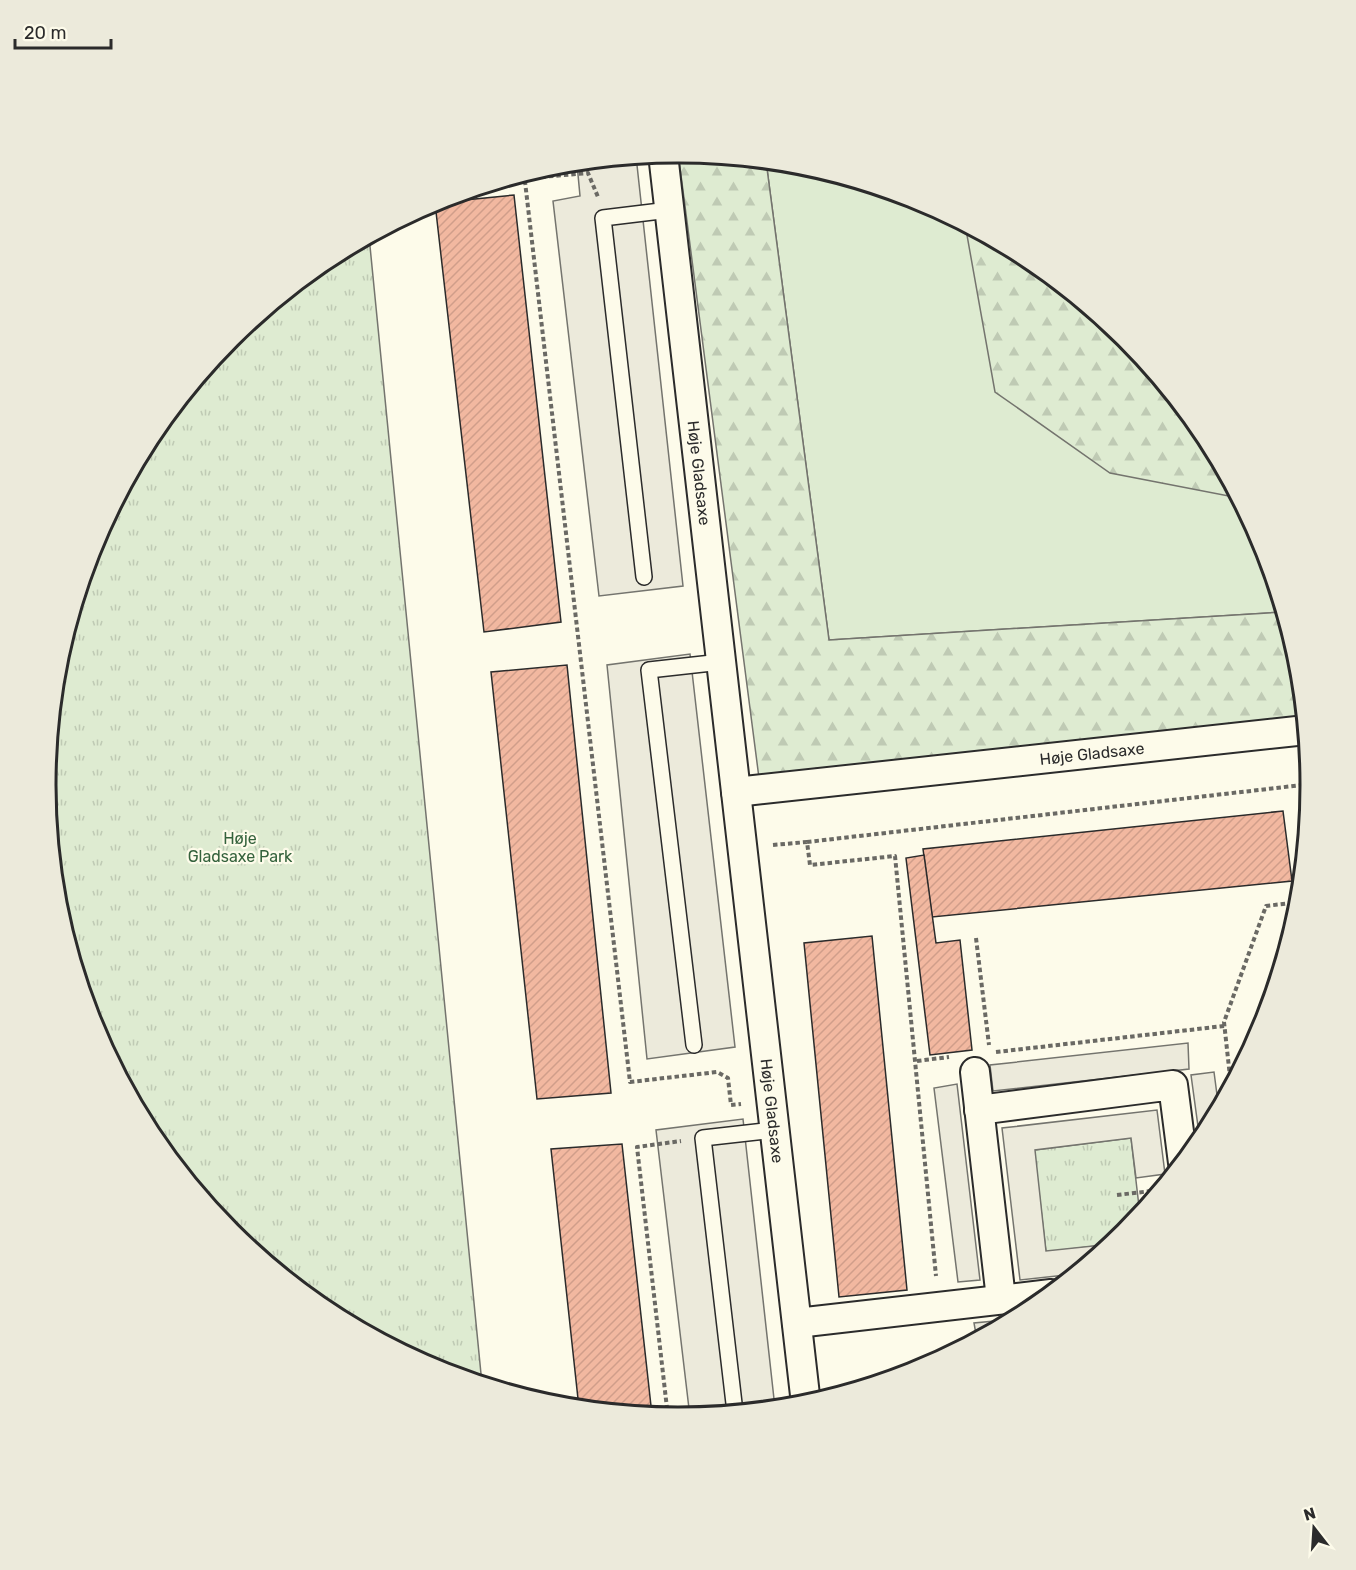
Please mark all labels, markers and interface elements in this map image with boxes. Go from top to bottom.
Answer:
scale bar [15,12,111,50]
text: 20 m [24,22,66,44]
street label: Høje Gladsaxe [684,420,715,526]
street label: Høje Gladsaxe [1039,738,1145,768]
park label: Høje Gladsaxe Park [188,829,293,866]
street label: Høje Gladsaxe [757,1057,788,1164]
north arrow [1284,1498,1344,1558]
text: N [1301,1503,1318,1525]

